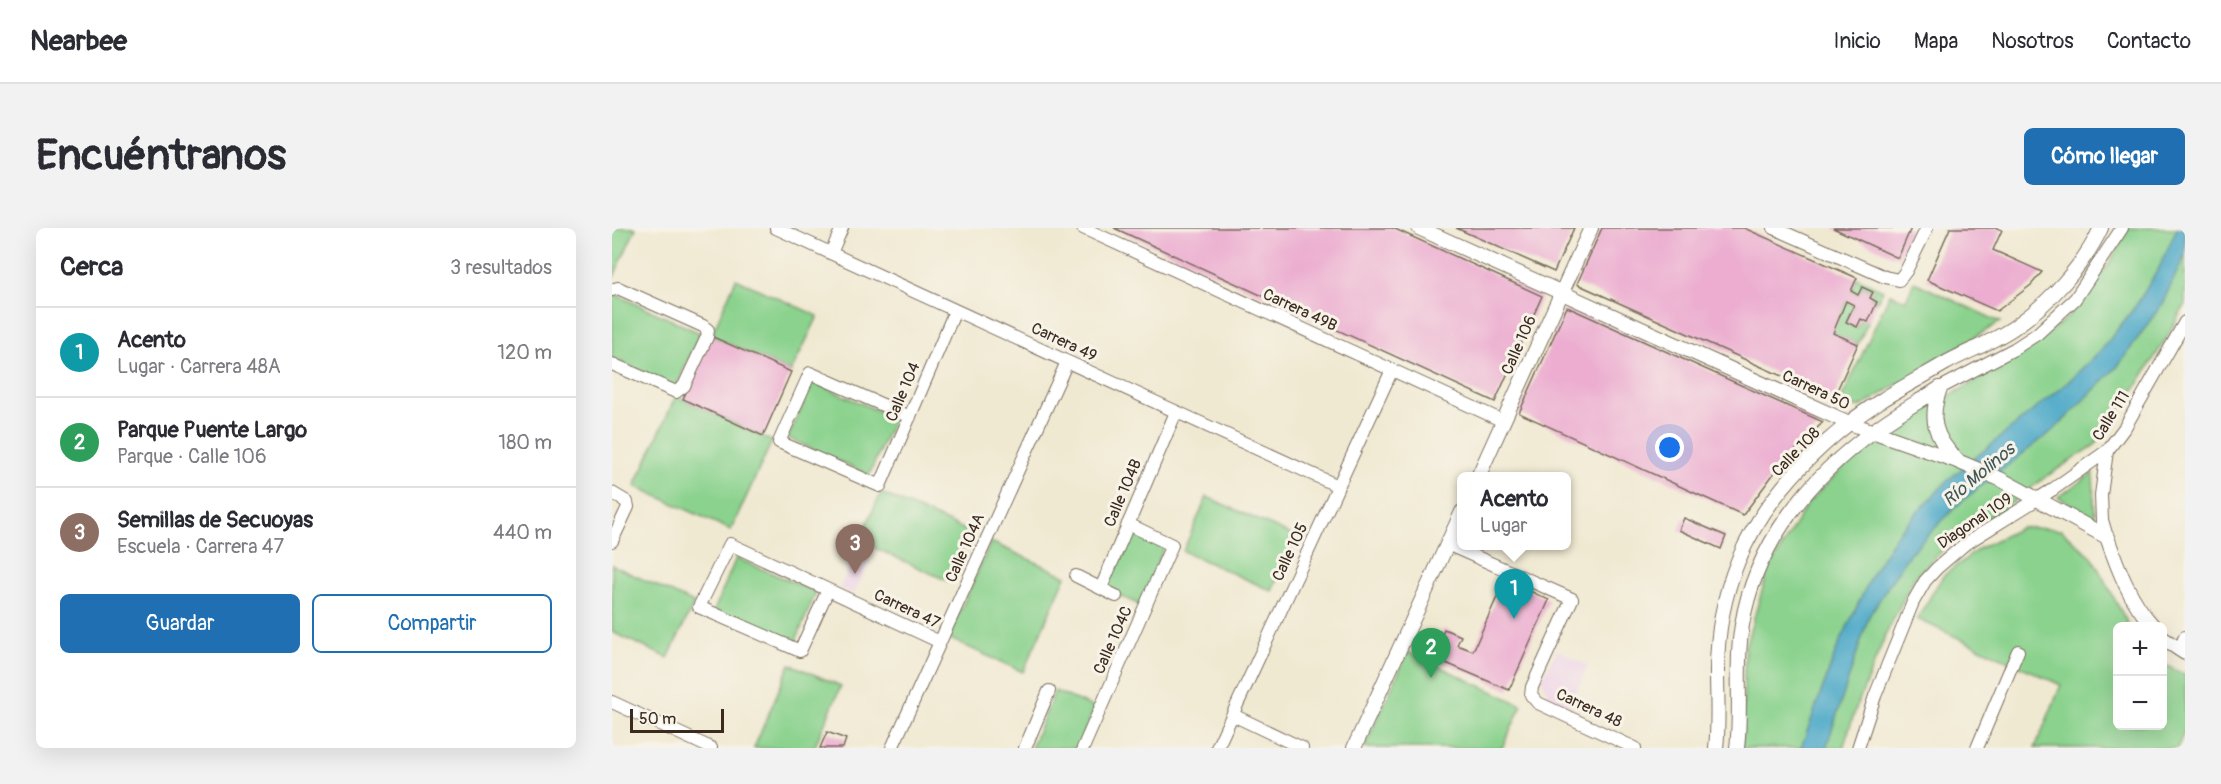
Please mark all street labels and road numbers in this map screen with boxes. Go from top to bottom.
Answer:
street label: Carrera 49B [1260,284,1340,336]
street label: Calle 106 [1497,312,1541,378]
street label: Carrera 49 [1028,318,1100,366]
street label: Calle 104 [882,359,924,425]
street label: Carrera 50 [1779,366,1853,414]
street label: Calle 111 [2088,387,2134,445]
street label: Calle 108 [1767,423,1825,481]
street label: Calle 104B [1100,456,1146,530]
street label: Diagonal 109 [1934,489,2016,553]
street label: Calle 104A [941,511,989,585]
street label: Calle 105 [1268,520,1312,584]
street label: Carrera 47 [871,585,944,633]
street label: Calle 104C [1089,603,1137,677]
street label: Carrera 48 [1553,684,1625,732]

